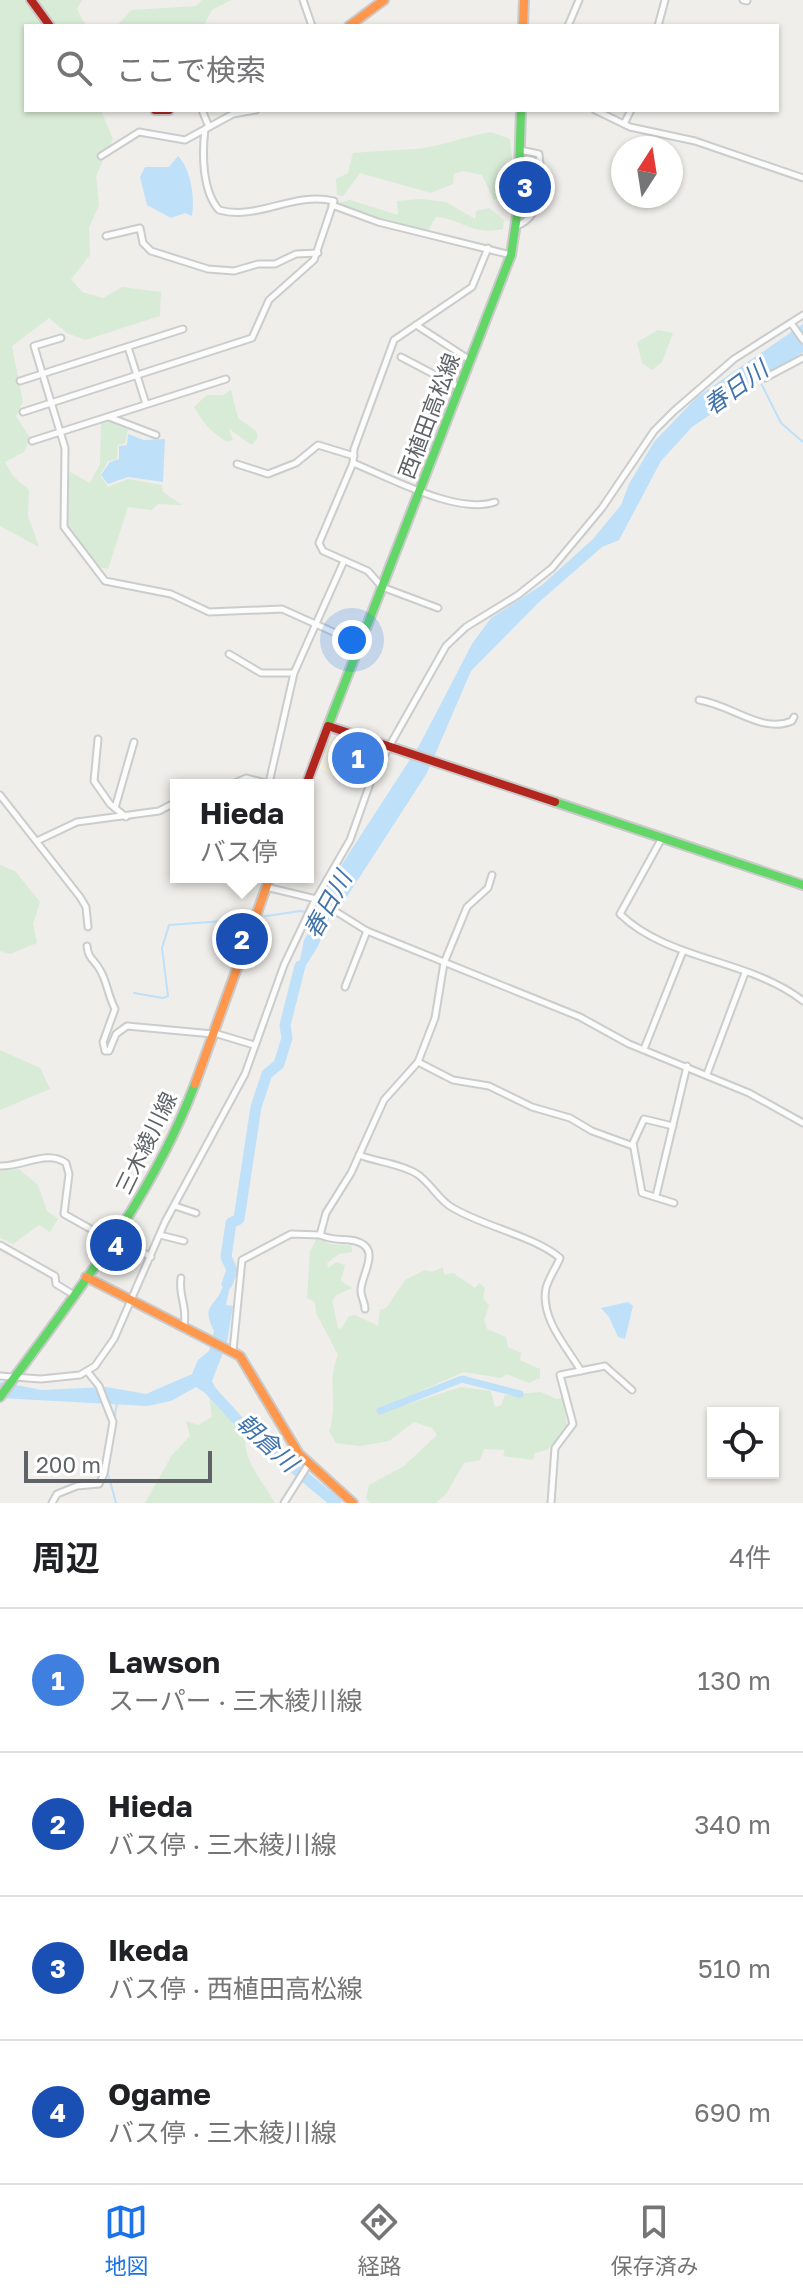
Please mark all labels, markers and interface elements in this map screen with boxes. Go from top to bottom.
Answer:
search box [24,24,779,112]
icon: search [52,46,96,90]
text: ここで検索 [116,52,266,88]
north arrow [611,136,683,208]
pin: 3 [499,157,551,217]
street label: 西植田高松線 [392,349,465,482]
water label: 春日川 [697,352,775,420]
your location [332,620,372,660]
pin: 1 [332,728,384,788]
popup [170,779,314,883]
text: Hieda [200,795,284,831]
text: バス停 [200,836,278,867]
water label: 春日川 [297,863,358,943]
pin: 2 [216,909,268,969]
street label: 三木綾川線 [109,1087,182,1198]
pin: 4 [90,1215,142,1275]
water label: 朝倉川 [232,1407,307,1479]
map controls [707,1407,779,1479]
button: locate [707,1407,779,1479]
scale bar [24,1447,212,1483]
text: 200 m [36,1451,101,1478]
text: 周辺 [32,1537,100,1577]
text: 4件 [729,1542,771,1573]
text: Lawson [108,1644,220,1680]
text: 1 [51,1665,65,1696]
text: 130 m [698,1665,771,1696]
text: スーパー · 三木綾川線 [108,1685,363,1716]
text: Hieda [108,1788,193,1824]
text: 2 [50,1809,66,1840]
text: 340 m [694,1809,771,1840]
text: バス停 · 三木綾川線 [108,1829,337,1860]
text: Ikeda [108,1932,189,1968]
text: 3 [50,1953,66,1984]
text: 510 m [698,1953,771,1984]
text: バス停 · 西植田高松線 [108,1973,363,2004]
text: Ogame [108,2076,211,2112]
text: 4 [50,2097,66,2128]
text: 690 m [694,2097,771,2128]
text: バス停 · 三木綾川線 [108,2117,337,2148]
tab: 地図 [104,2200,149,2280]
tab: 経路 [357,2200,402,2280]
tab: 保存済み [610,2200,699,2280]

